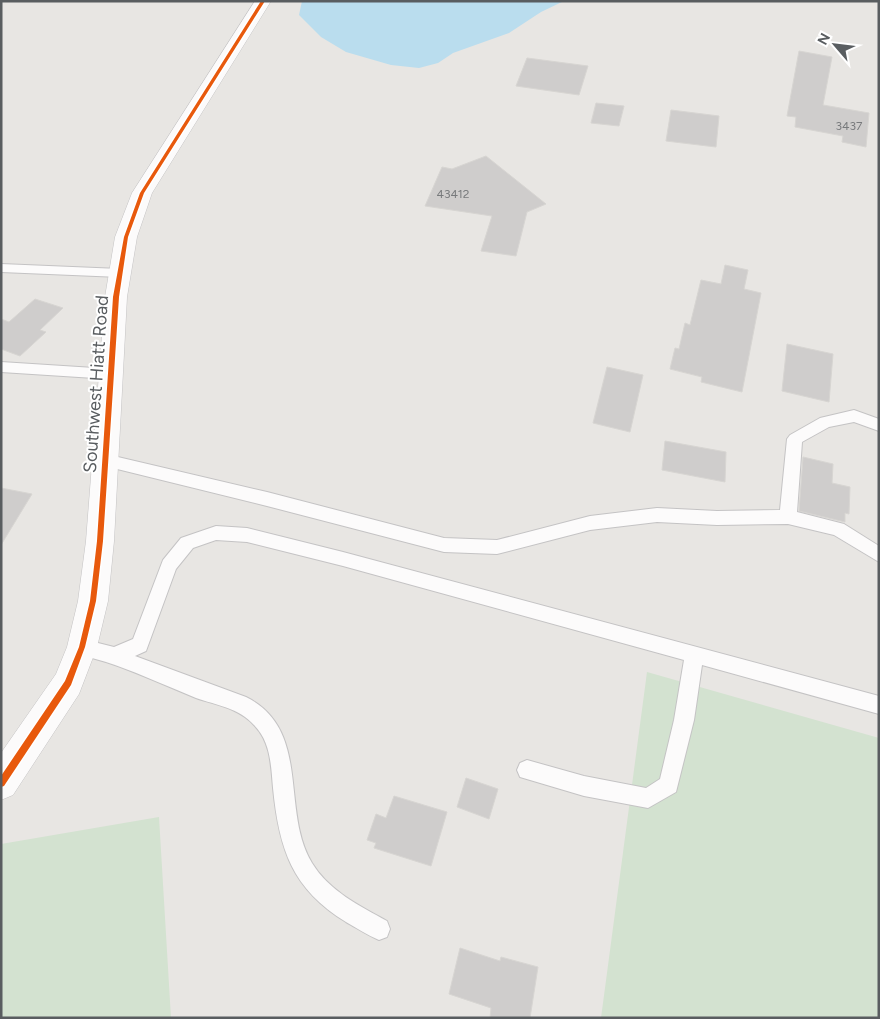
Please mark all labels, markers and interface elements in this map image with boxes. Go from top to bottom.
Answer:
north arrow [810,20,860,70]
text: N [814,30,834,48]
house number: 3437 [836,119,863,133]
house number: 43412 [436,187,470,201]
street label: Southwest Hiatt Road [79,294,113,474]

